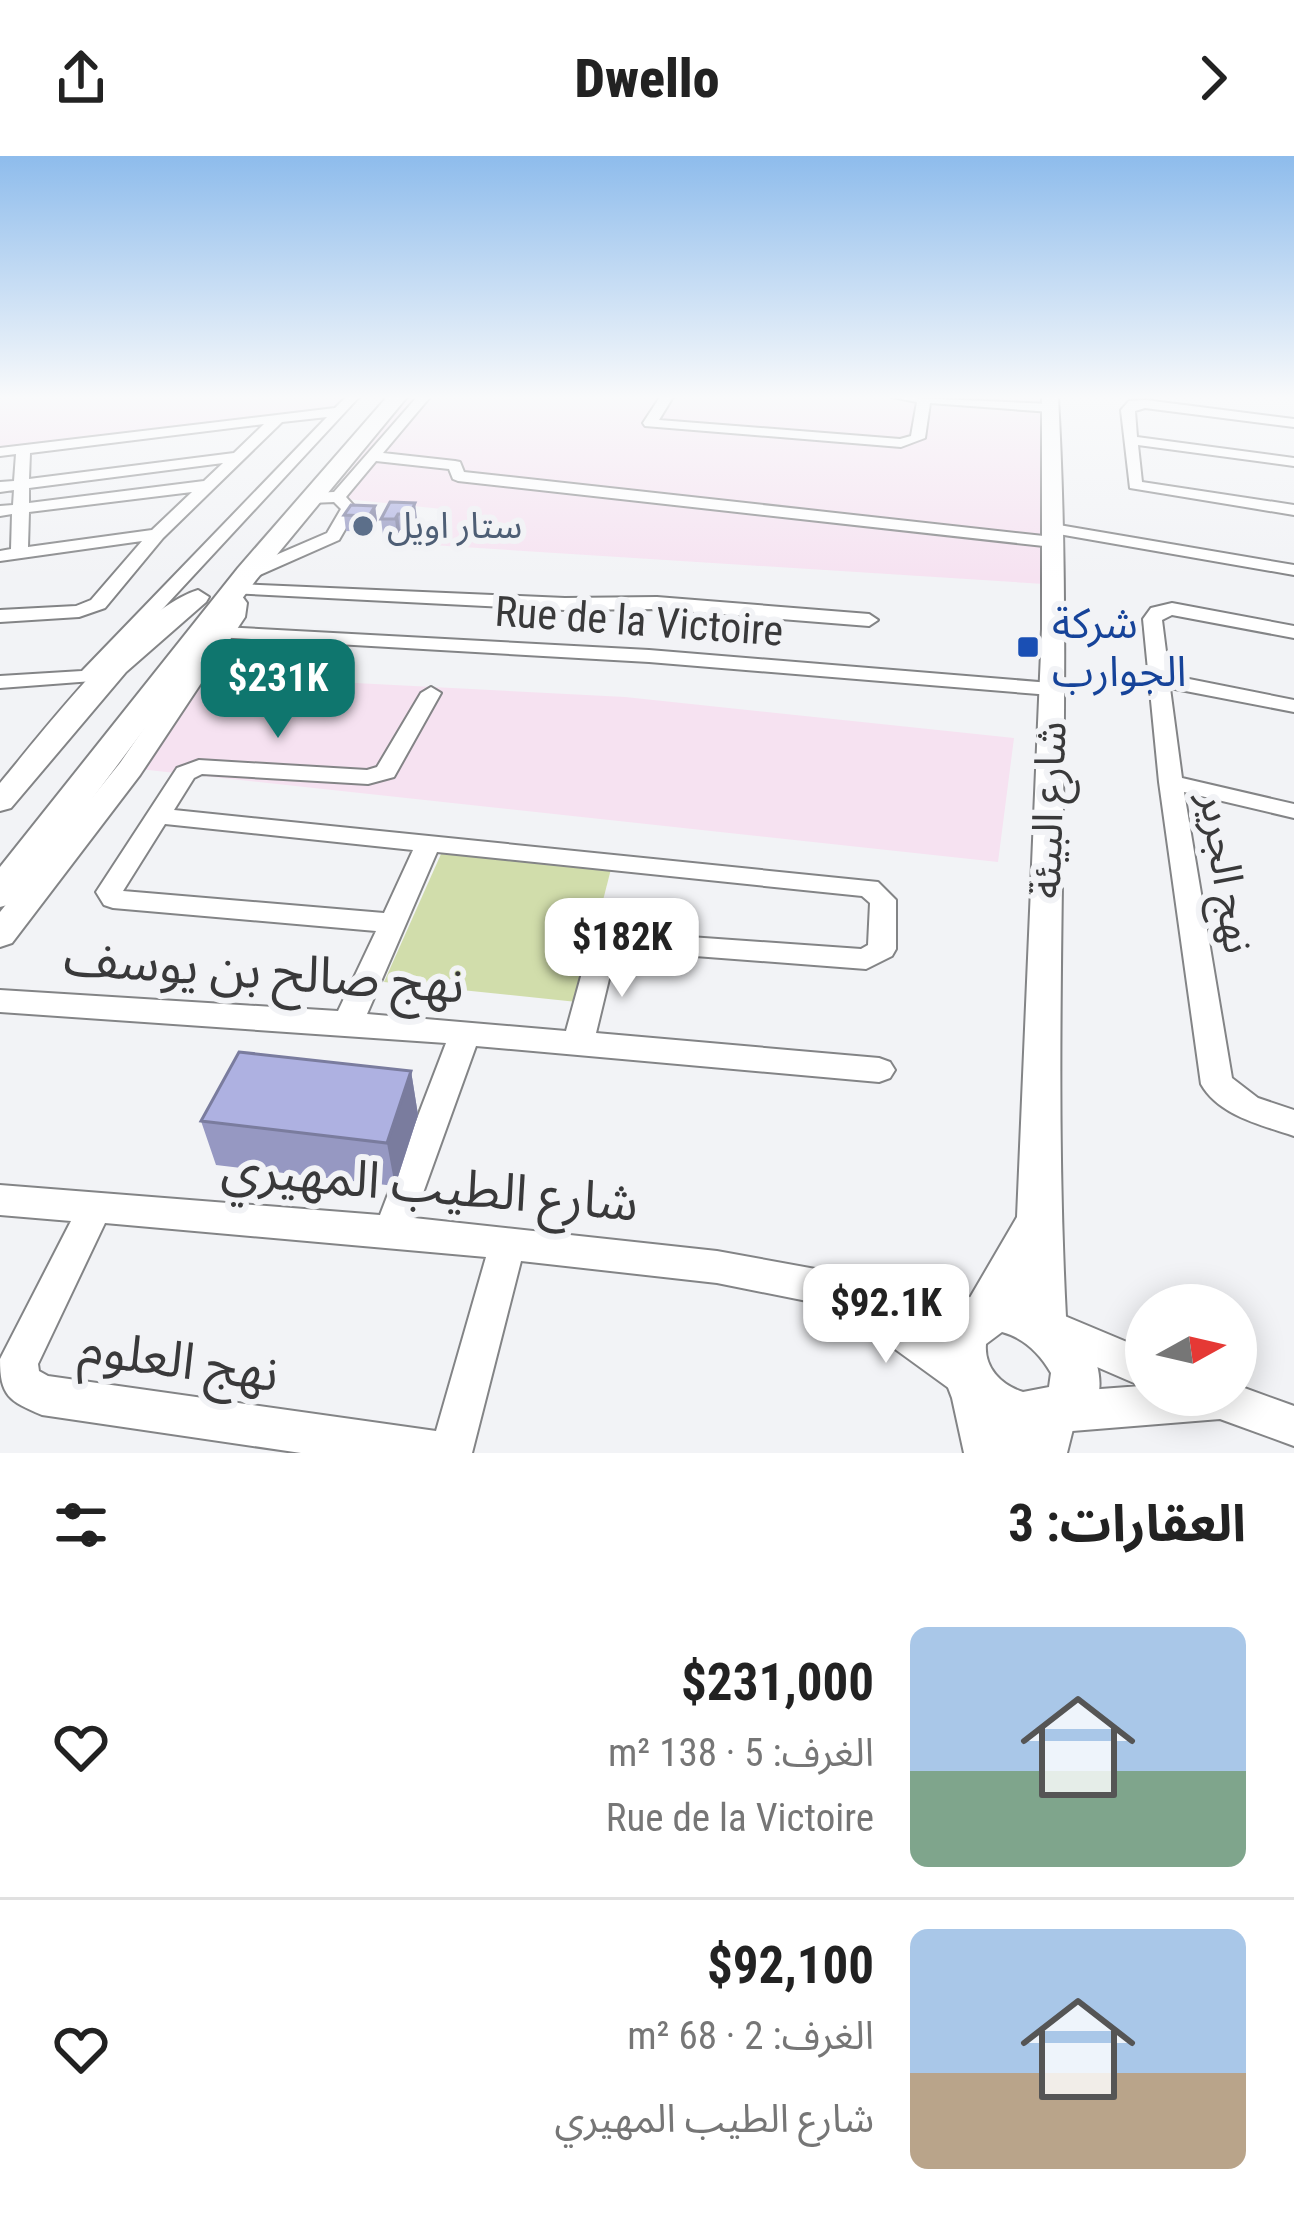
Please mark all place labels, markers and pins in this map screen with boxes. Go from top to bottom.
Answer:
place label: ستار اويل [387,505,522,547]
marker: ستار اويل [350,513,376,539]
place label: شركة الجوارب [1052,599,1187,696]
marker: شركة الجوارب [1015,634,1041,660]
pin: $231K [194,639,362,741]
pin: $182K [538,898,706,1000]
pin: $92.1K [788,1264,984,1366]

